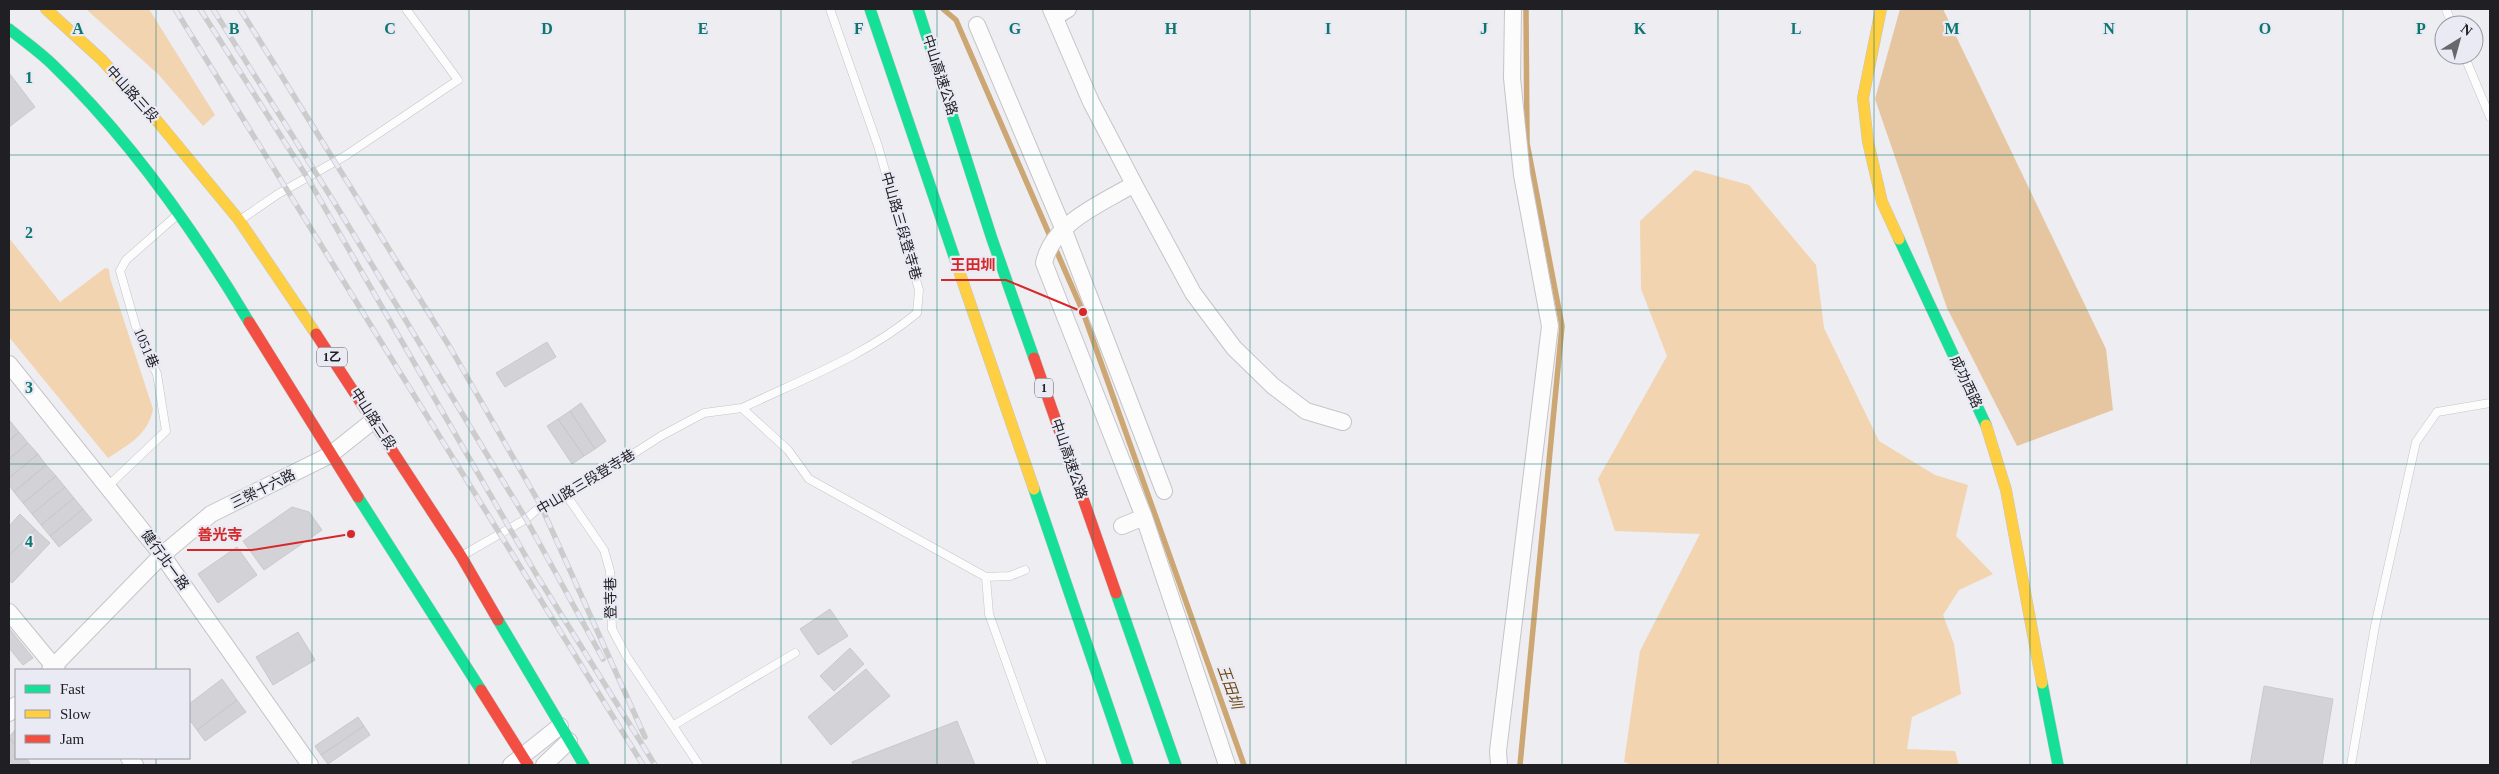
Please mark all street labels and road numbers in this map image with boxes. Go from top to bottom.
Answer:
street label: 中山高速公路 [920,32,961,117]
street label: 中山路三段 [103,63,161,125]
street label: 中山路三段登寺巷 [878,170,924,282]
street label: 1051巷 [131,326,161,370]
road number: 1乙 [317,348,347,367]
street label: 成功西路 [1947,353,1985,411]
road number: 1 [1035,378,1053,398]
street label: 中山路三段 [348,386,398,452]
street label: 中山高速公路 [1048,417,1091,501]
street label: 中山路三段登寺巷 [534,447,638,517]
street label: 三榮十六路 [228,467,298,511]
street label: 健行北一路 [138,527,192,593]
street label: 登寺巷 [603,577,619,619]

